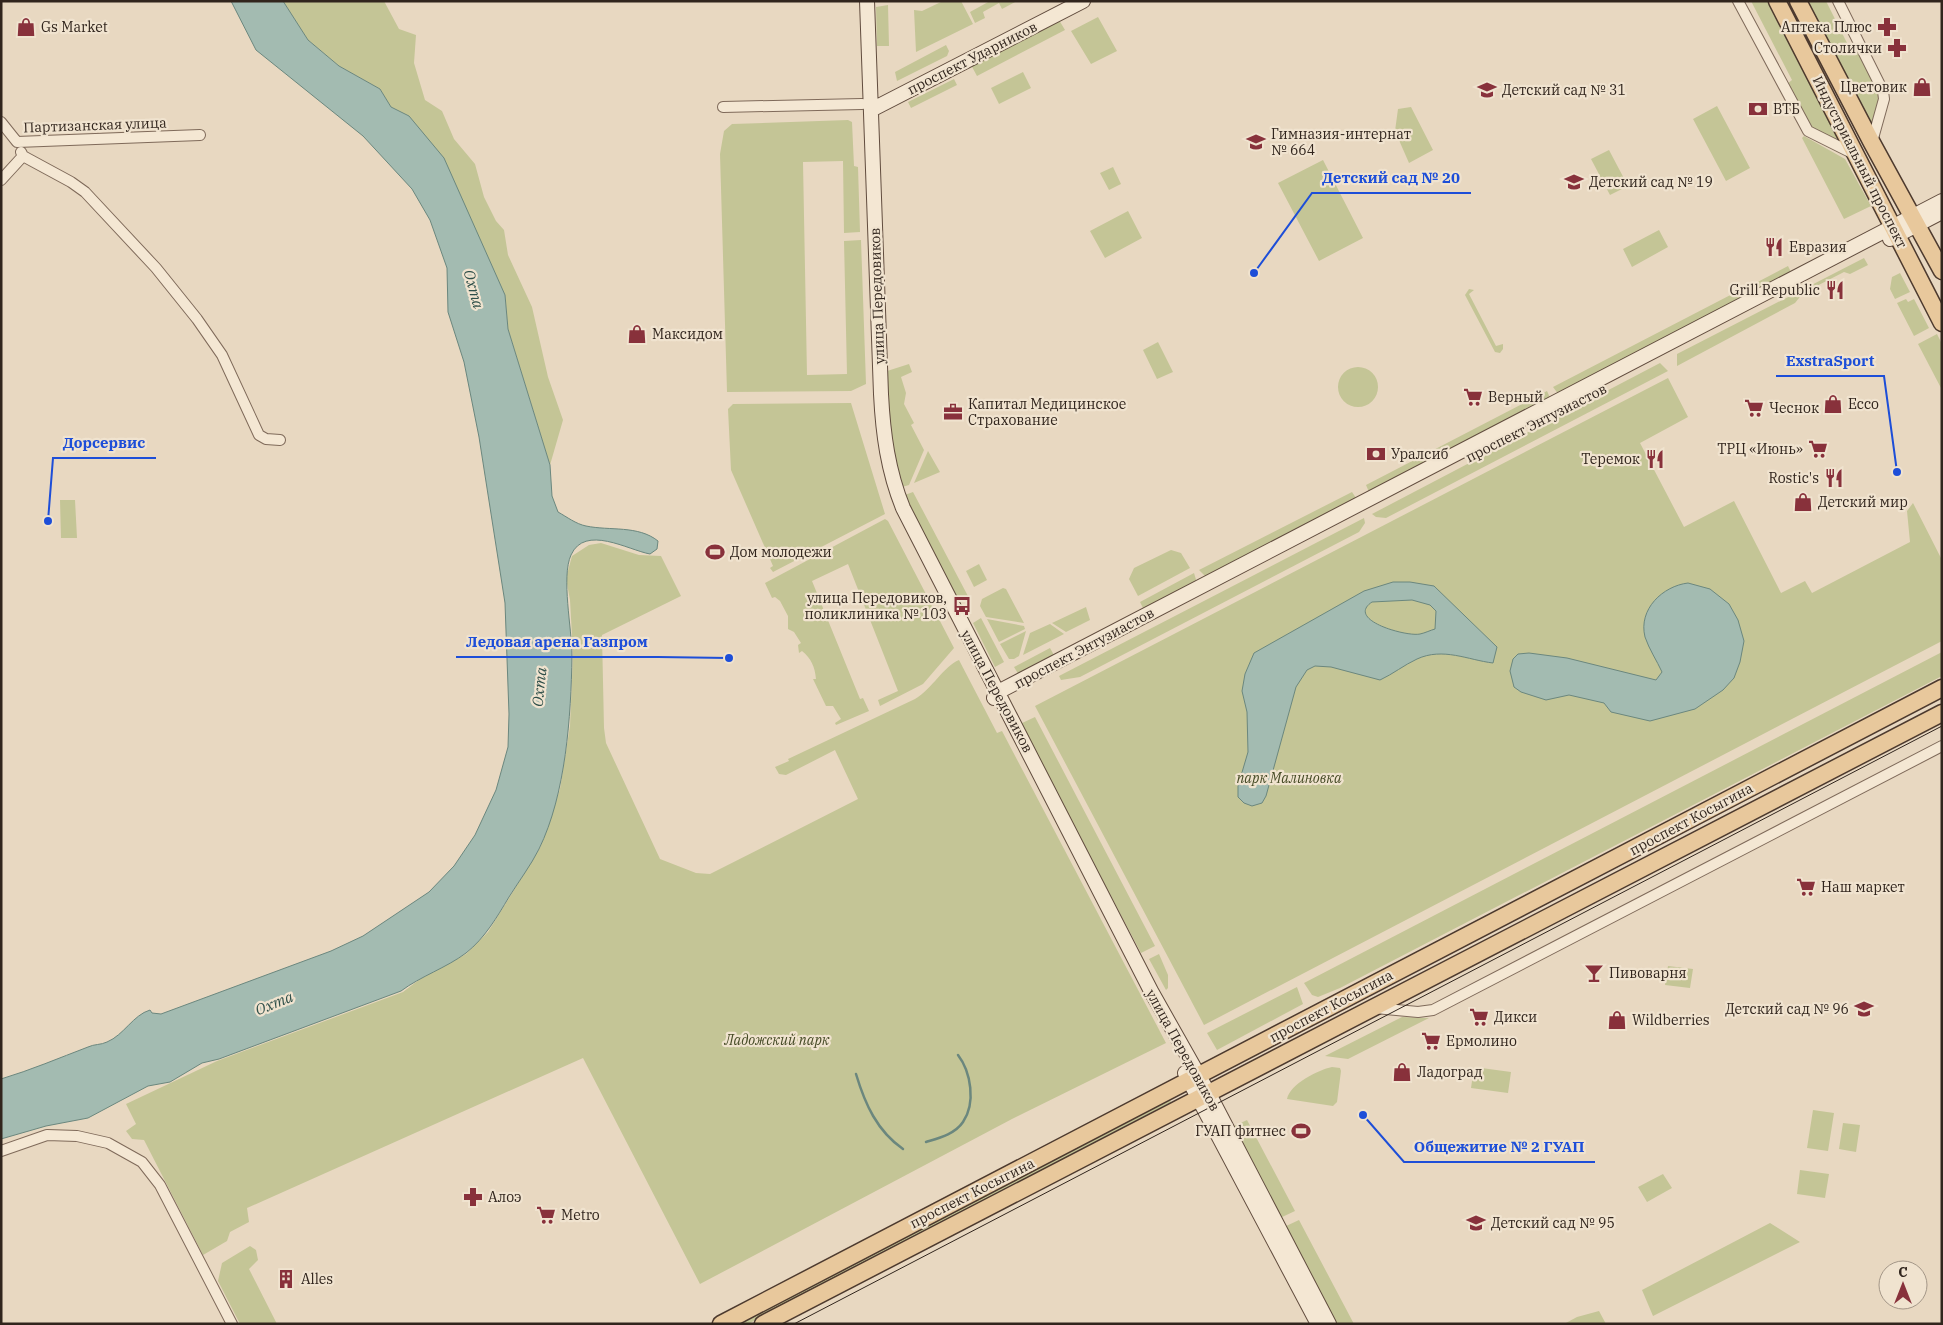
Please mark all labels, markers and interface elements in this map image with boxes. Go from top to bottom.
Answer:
shop icon: Gs Market [15,16,37,38]
pharmacy icon: Аптека Плюс [1876,16,1898,38]
street label: проспект Ударников [904,17,1040,99]
place label: Gs Market [41,18,108,36]
place label: Аптека Плюс [1781,18,1872,36]
pharmacy icon: Столички [1886,37,1908,59]
place label: Столички [1814,39,1882,57]
street label: Индустриальный проспект [1809,73,1911,251]
shop icon: Цветовик [1911,76,1933,98]
place label: Цветовик [1840,78,1907,96]
school or university icon: Детский сад № 31 [1476,79,1498,101]
place label: Детский сад № 31 [1502,81,1626,99]
bank icon: ВТБ [1747,98,1769,120]
place label: ВТБ [1773,100,1800,118]
street label: Партизанская улица [23,113,167,136]
place label: Гимназия-интернат № 664 [1271,125,1411,159]
school or university icon: Гимназия-интернат № 664 [1245,131,1267,153]
callout: Детский сад № 20 [1312,163,1471,193]
text: Детский сад № 20 [1322,168,1460,187]
school or university icon: Детский сад № 19 [1563,171,1585,193]
place label: Детский сад № 19 [1589,173,1713,191]
street label: улица Передовиков [866,227,888,364]
restaurant icon: Евразия [1763,236,1785,258]
place label: Евразия [1789,238,1847,256]
water label: Охта [460,267,489,311]
restaurant icon: Grill Republic [1824,279,1846,301]
place label: Grill Republic [1729,281,1820,299]
shop icon: Максидом [626,323,648,345]
place label: Максидом [652,325,723,343]
callout: ExstraSport [1776,346,1884,376]
text: ExstraSport [1786,351,1875,370]
street label: проспект Энтузиастов [1462,379,1610,466]
supermarket icon: Верный [1462,386,1484,408]
place label: Верный [1488,388,1543,406]
shop icon: Ecco [1822,393,1844,415]
place label: Капитал Медицинское Страхование [968,395,1126,429]
place label: Ecco [1848,395,1879,413]
supermarket icon: Чеснок [1743,397,1765,419]
place label: Чеснок [1769,399,1819,417]
office icon: Капитал Медицинское Страхование [942,401,964,423]
callout: Дорсервис [53,428,156,458]
text: Дорсервис [63,433,145,452]
supermarket icon: ТРЦ «Июнь» [1807,438,1829,460]
place label: ТРЦ «Июнь» [1717,440,1803,458]
bank icon: Уралсиб [1365,443,1387,465]
place label: Уралсиб [1391,445,1449,463]
restaurant icon: Теремок [1644,448,1666,470]
place label: Теремок [1581,450,1640,468]
restaurant icon: Rostic's [1823,467,1845,489]
place label: Rostic's [1769,469,1819,487]
shop icon: Детский мир [1792,491,1814,513]
place label: Детский мир [1818,493,1908,511]
sports icon: Дом молодежи [704,541,726,563]
place label: Дом молодежи [730,543,832,561]
place label: улица Передовиков, поликлиника № 103 [805,589,947,623]
bus stop icon: улица Передовиков, поликлиника № 103 [951,595,973,617]
street label: проспект Энтузиастов [1011,603,1157,693]
callout: Ледовая арена Газпром [456,627,658,657]
street label: улица Передовиков [957,627,1037,756]
text: Ледовая арена Газпром [466,632,648,651]
water label: Охта [527,666,551,708]
park label: парк Малиновка [1236,769,1342,787]
street label: проспект Косыгина [1626,779,1756,859]
supermarket icon: Наш маркет [1795,876,1817,898]
place label: Наш маркет [1821,878,1905,896]
bar icon: Пивоварня [1583,962,1605,984]
place label: Пивоварня [1609,964,1687,982]
street label: проспект Косыгина [1266,966,1396,1046]
water label: Охта [252,986,297,1019]
street label: улица Передовиков [1142,986,1224,1114]
school or university icon: Детский сад № 96 [1853,998,1875,1020]
place label: Детский сад № 96 [1725,1000,1849,1018]
supermarket icon: Дикси [1468,1006,1490,1028]
place label: Дикси [1494,1008,1537,1026]
shop icon: Wildberries [1606,1009,1628,1031]
place label: Wildberries [1632,1011,1710,1029]
supermarket icon: Ермолино [1420,1030,1442,1052]
park label: Ладожский парк [723,1031,830,1049]
place label: Ермолино [1446,1032,1517,1050]
shop icon: Ладоград [1391,1061,1413,1083]
place label: Ладоград [1417,1063,1483,1081]
sports icon: ГУАП фитнес [1290,1120,1312,1142]
place label: ГУАП фитнес [1195,1122,1286,1140]
callout: Общежитие № 2 ГУАП [1404,1132,1595,1162]
text: Общежитие № 2 ГУАП [1414,1137,1584,1156]
street label: проспект Косыгина [907,1154,1038,1232]
pharmacy icon: Алоэ [462,1186,484,1208]
place label: Алоэ [488,1188,522,1206]
supermarket icon: Metro [535,1204,557,1226]
place label: Metro [561,1206,600,1224]
school or university icon: Детский сад № 95 [1465,1212,1487,1234]
place label: Детский сад № 95 [1491,1214,1615,1232]
north arrow [1878,1260,1928,1310]
text: С [1898,1263,1908,1281]
building icon: Alles [275,1268,297,1290]
place label: Alles [301,1270,333,1288]

